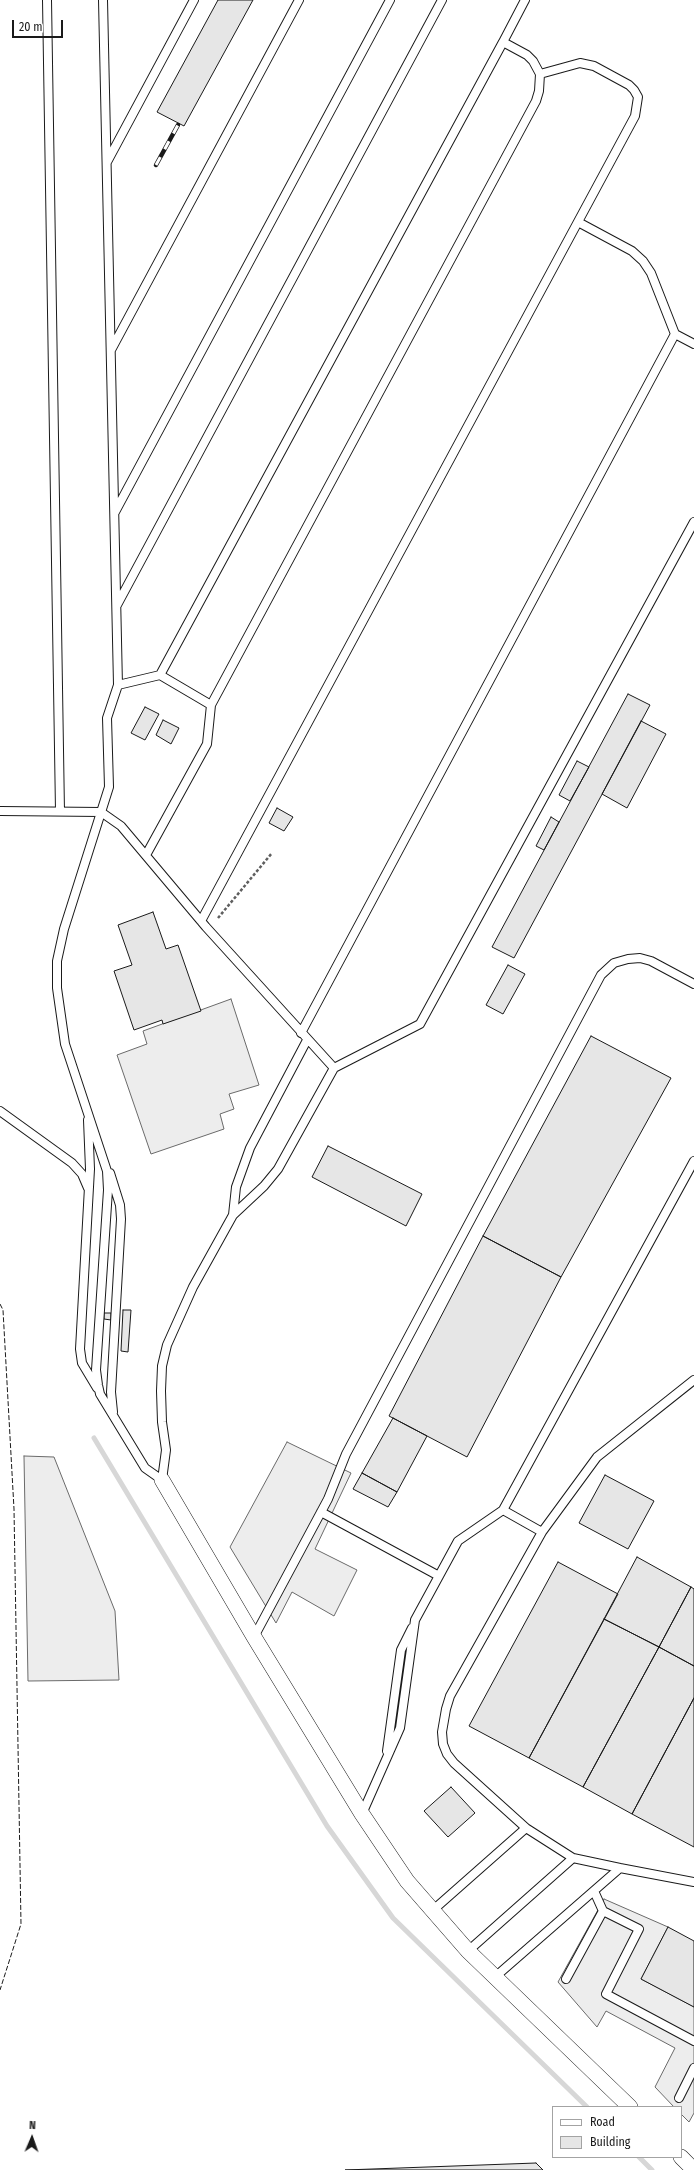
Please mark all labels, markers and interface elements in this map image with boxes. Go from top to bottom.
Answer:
scale bar [14,12,65,38]
text: 20 m [19,20,43,34]
legend [552,2106,682,2158]
text: Road [590,2115,615,2129]
north arrow [12,2118,52,2158]
text: N [29,2119,36,2132]
text: Building [590,2135,630,2149]

